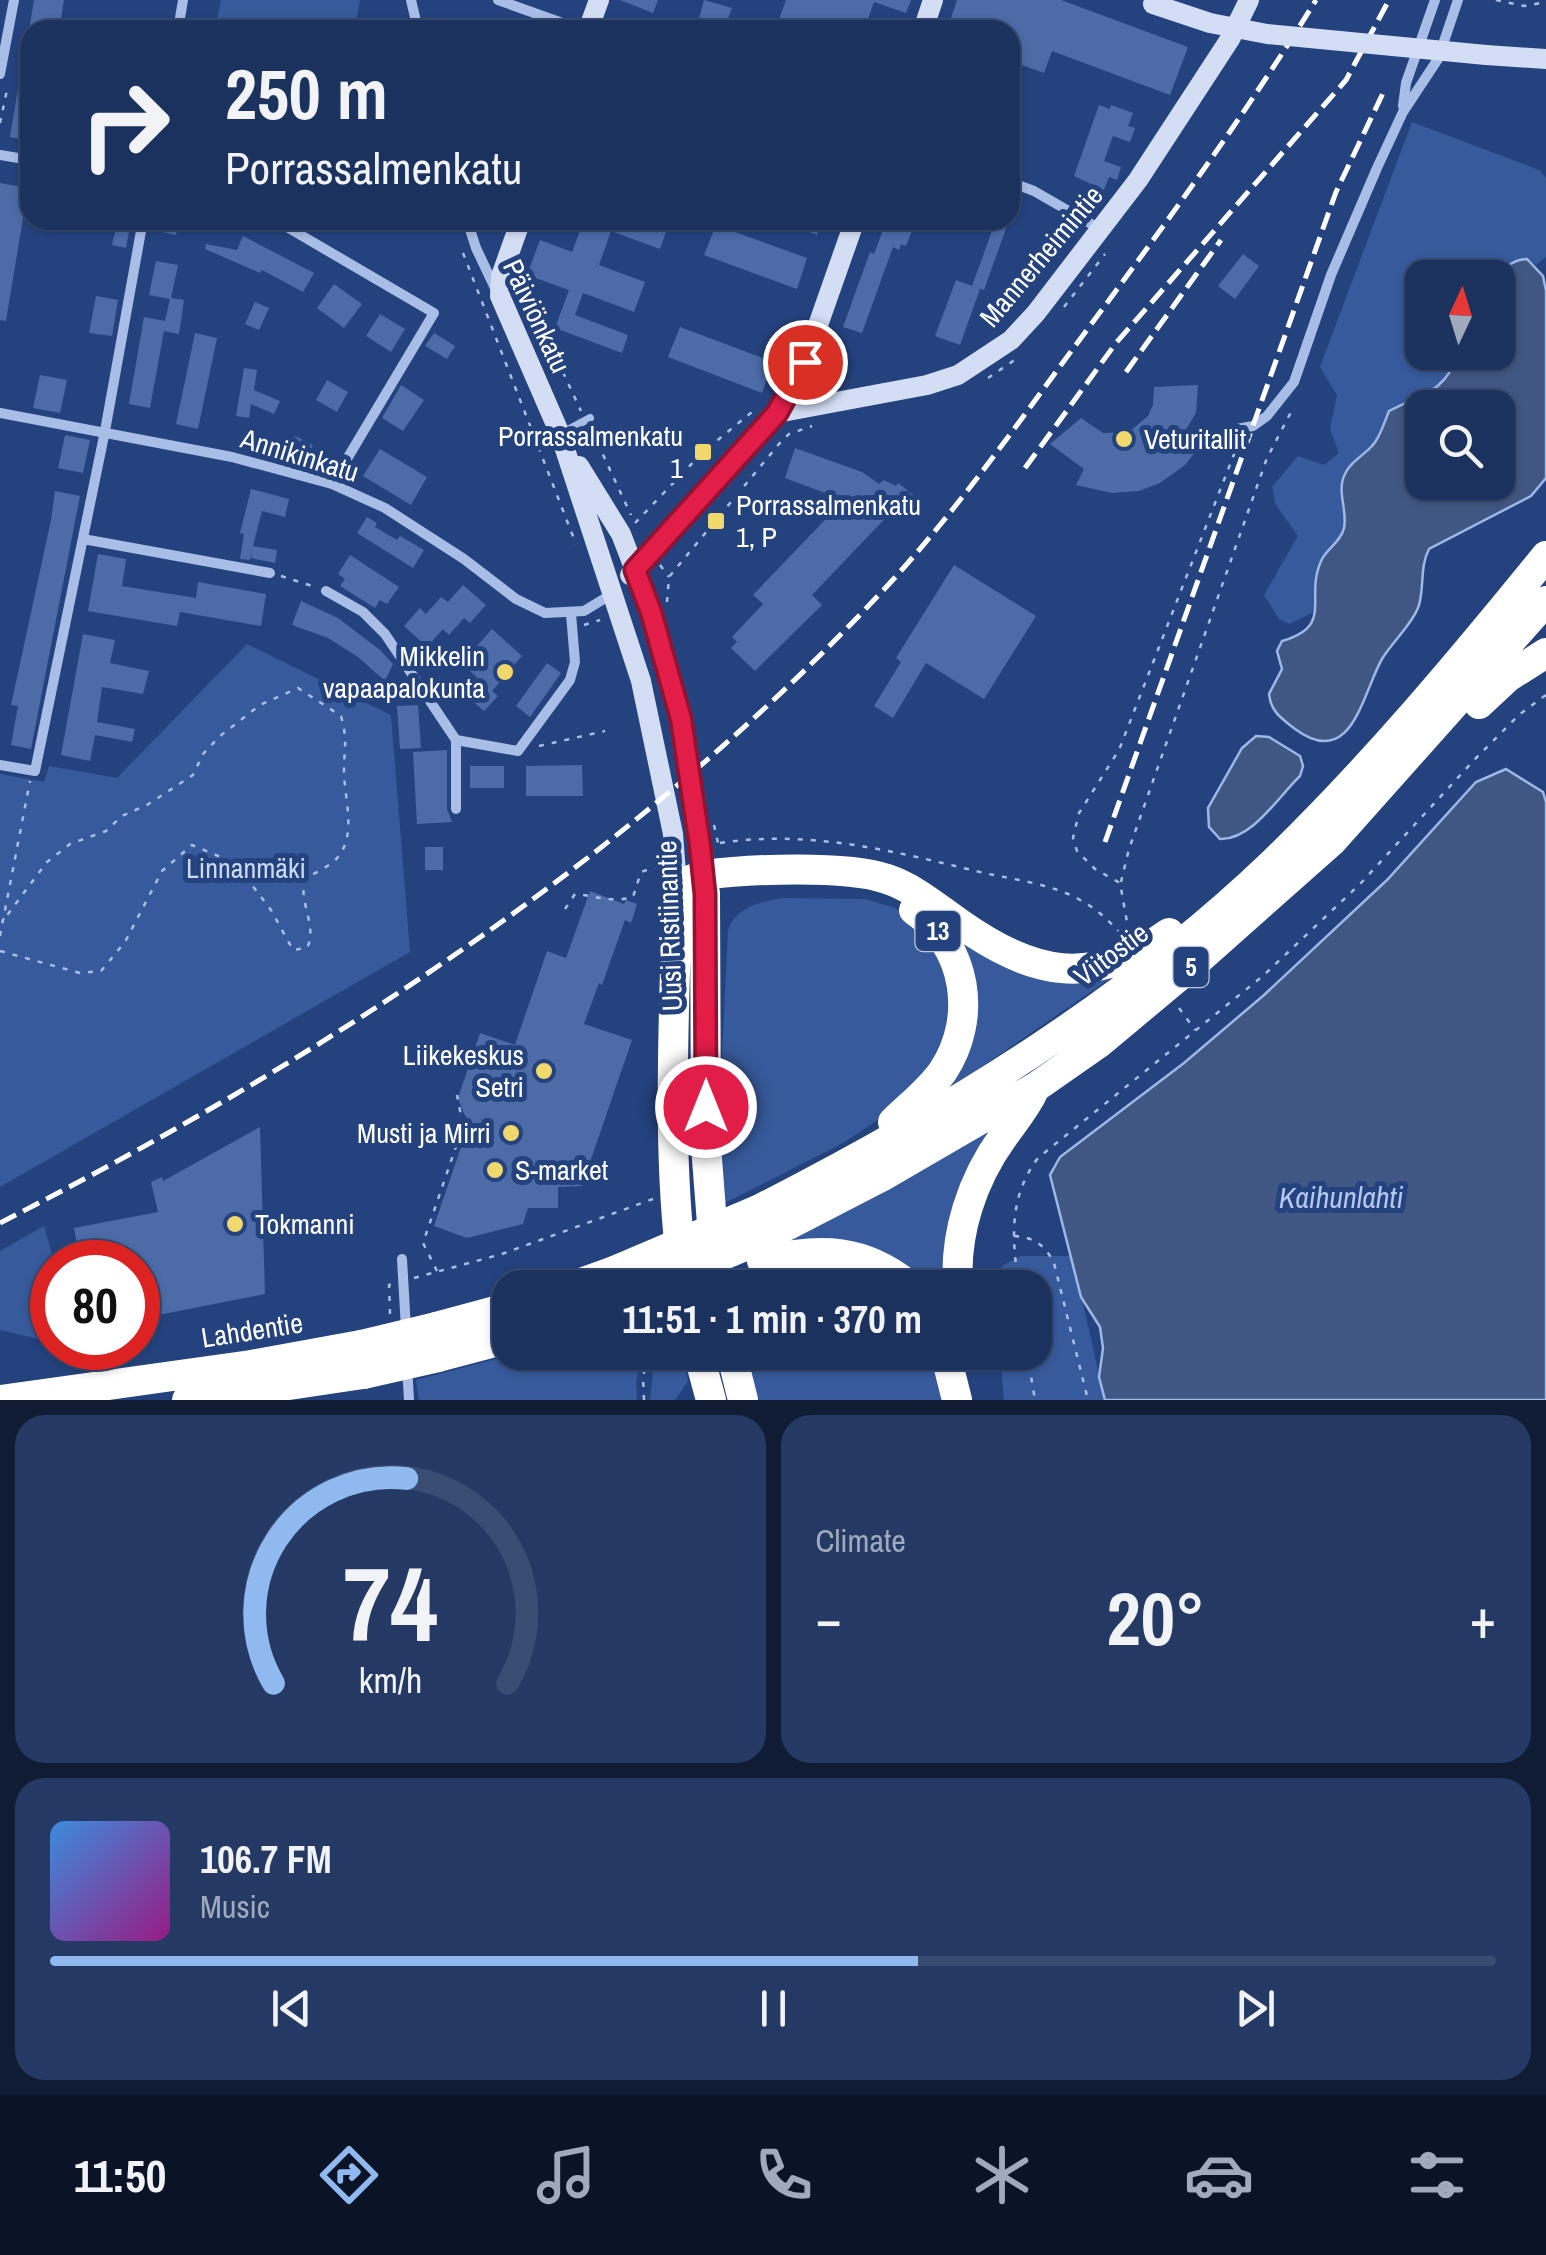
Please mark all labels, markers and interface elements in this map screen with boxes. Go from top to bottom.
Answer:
text: 250 m [225,47,388,141]
icon: right [60,60,190,190]
text: Porrassalmenkatu [225,137,522,198]
street label: Mannerheimintie [971,177,1111,335]
street label: Päiviönkatu [494,253,580,379]
north arrow [1405,260,1515,370]
map controls [1405,260,1515,500]
pin [763,320,848,405]
icon: arrive [778,335,833,390]
button: search [1405,390,1515,500]
place label: Porrassalmenkatu 1 [498,417,683,487]
street label: Annikinkatu [235,419,364,491]
place label: Veturitallit [1144,420,1246,458]
marker: Veturitallit [1113,428,1135,450]
marker: Porrassalmenkatu 1 [692,441,714,463]
place label: Porrassalmenkatu 1, P [736,486,921,556]
marker: Porrassalmenkatu 1, P [705,510,727,532]
place label: Mikkelin vapaapalokunta [323,637,485,707]
marker: Mikkelin vapaapalokunta [494,661,516,683]
street label: Uusi Ristiinantie [647,840,691,1012]
park label: Linnanmäki [186,849,306,887]
road number: 13 [916,911,960,951]
street label: Viitostie [1066,914,1156,994]
road number: 5 [1174,947,1208,987]
place label: Liikekeskus Setri [403,1036,524,1106]
position arrow [654,1055,758,1159]
marker: Liikekeskus Setri [533,1060,555,1082]
place label: Musti ja Mirri [357,1114,491,1152]
marker: Musti ja Mirri [500,1122,522,1144]
place label: S-market [515,1151,608,1189]
marker: S-market [484,1159,506,1181]
water label: Kaihunlahti [1279,1177,1403,1217]
place label: Tokmanni [255,1205,355,1243]
marker: Tokmanni [224,1213,246,1235]
speed limit sign: 80 [30,1240,160,1370]
text: 11:51 · 1 min · 370 m [622,1294,922,1345]
street label: Lahdentie [199,1303,305,1357]
text: Climate [816,1519,906,1562]
text: 74 [343,1533,438,1673]
text: 20° [1107,1567,1205,1668]
text: − [816,1581,842,1655]
text: + [1470,1581,1496,1655]
text: km/h [358,1656,422,1704]
text: 106.7 FM [200,1834,332,1885]
text: Music [200,1885,270,1928]
icon: previous [264,1981,319,2036]
icon: pause [746,1981,801,2036]
icon: next [1228,1981,1283,2036]
icon: directions [314,2140,384,2210]
icon: music [531,2140,601,2210]
icon: phone [749,2140,819,2210]
icon: climate [967,2140,1037,2210]
icon: car [1184,2140,1254,2210]
icon: filters [1402,2140,1472,2210]
text: 11:50 [74,2145,166,2206]

